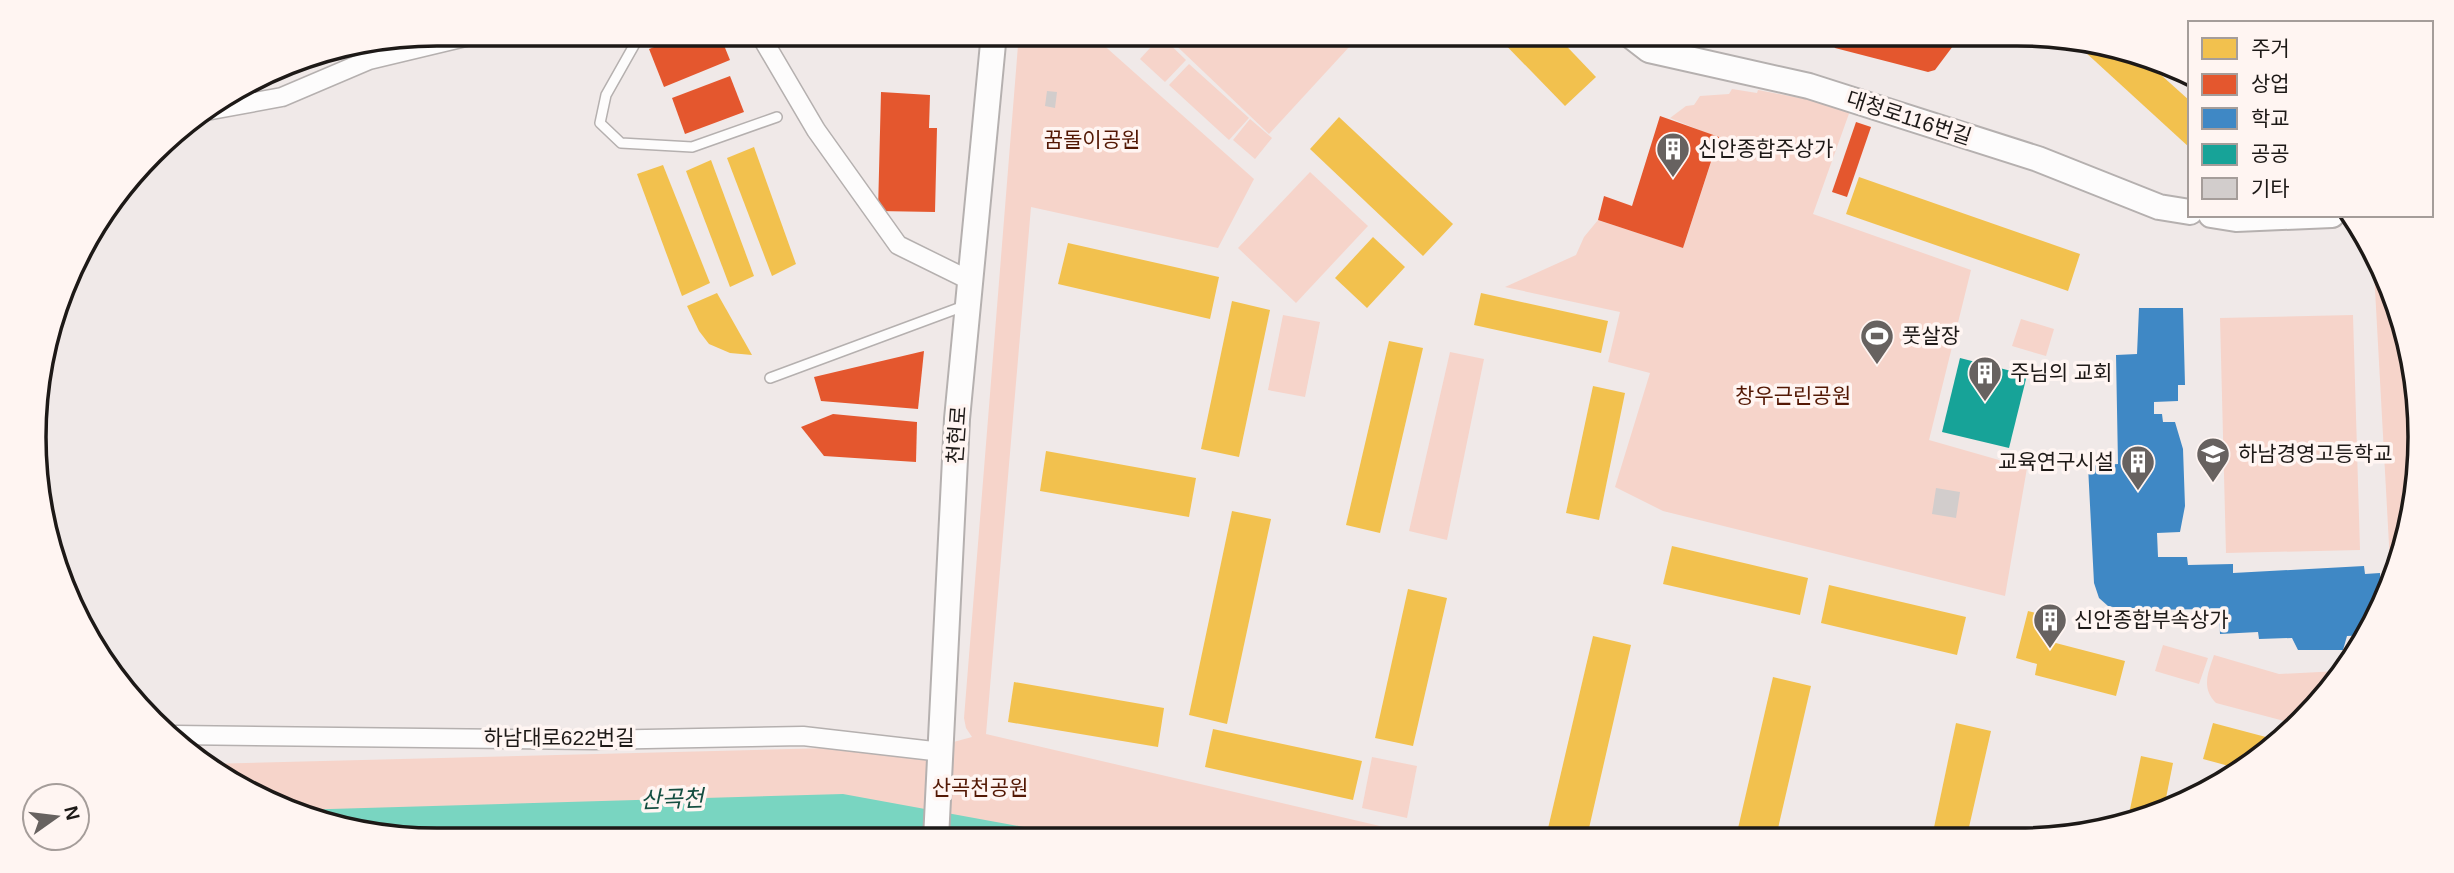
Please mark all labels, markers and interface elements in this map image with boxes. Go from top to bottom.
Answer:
legend [2188,21,2433,217]
text: 주거 [2251,37,2290,60]
text: 상업 [2251,72,2290,95]
street label: 대청로116번길 [1844,86,1975,149]
text: 학교 [2251,107,2290,130]
park label: 꿈돌이공원 [1044,128,1140,151]
building icon: 신안종합주상가 [1654,130,1692,179]
place label: 신안종합주상가 [1698,137,1833,160]
text: 공공 [2251,142,2290,165]
text: 기타 [2251,177,2290,200]
sports icon: 풋살장 [1858,317,1896,366]
place label: 풋살장 [1902,324,1960,347]
building icon: 주님의 교회 [1966,354,2004,403]
place label: 주님의 교회 [2010,361,2112,384]
park label: 창우근린공원 [1735,384,1851,407]
street label: 천현로 [943,405,970,465]
school or university icon: 하남경영고등학교 [2194,435,2232,484]
place label: 하남경영고등학교 [2238,442,2393,465]
building icon: 교육연구시설 [2119,443,2157,492]
place label: 교육연구시설 [1998,450,2114,473]
building icon: 신안종합부속상가 [2031,601,2069,650]
place label: 신안종합부속상가 [2074,608,2229,631]
street label: 하남대로622번길 [484,726,634,749]
park label: 산곡천공원 [932,776,1028,799]
north arrow [21,782,91,852]
water label: 산곡천 [640,785,707,813]
text: N [60,804,84,822]

